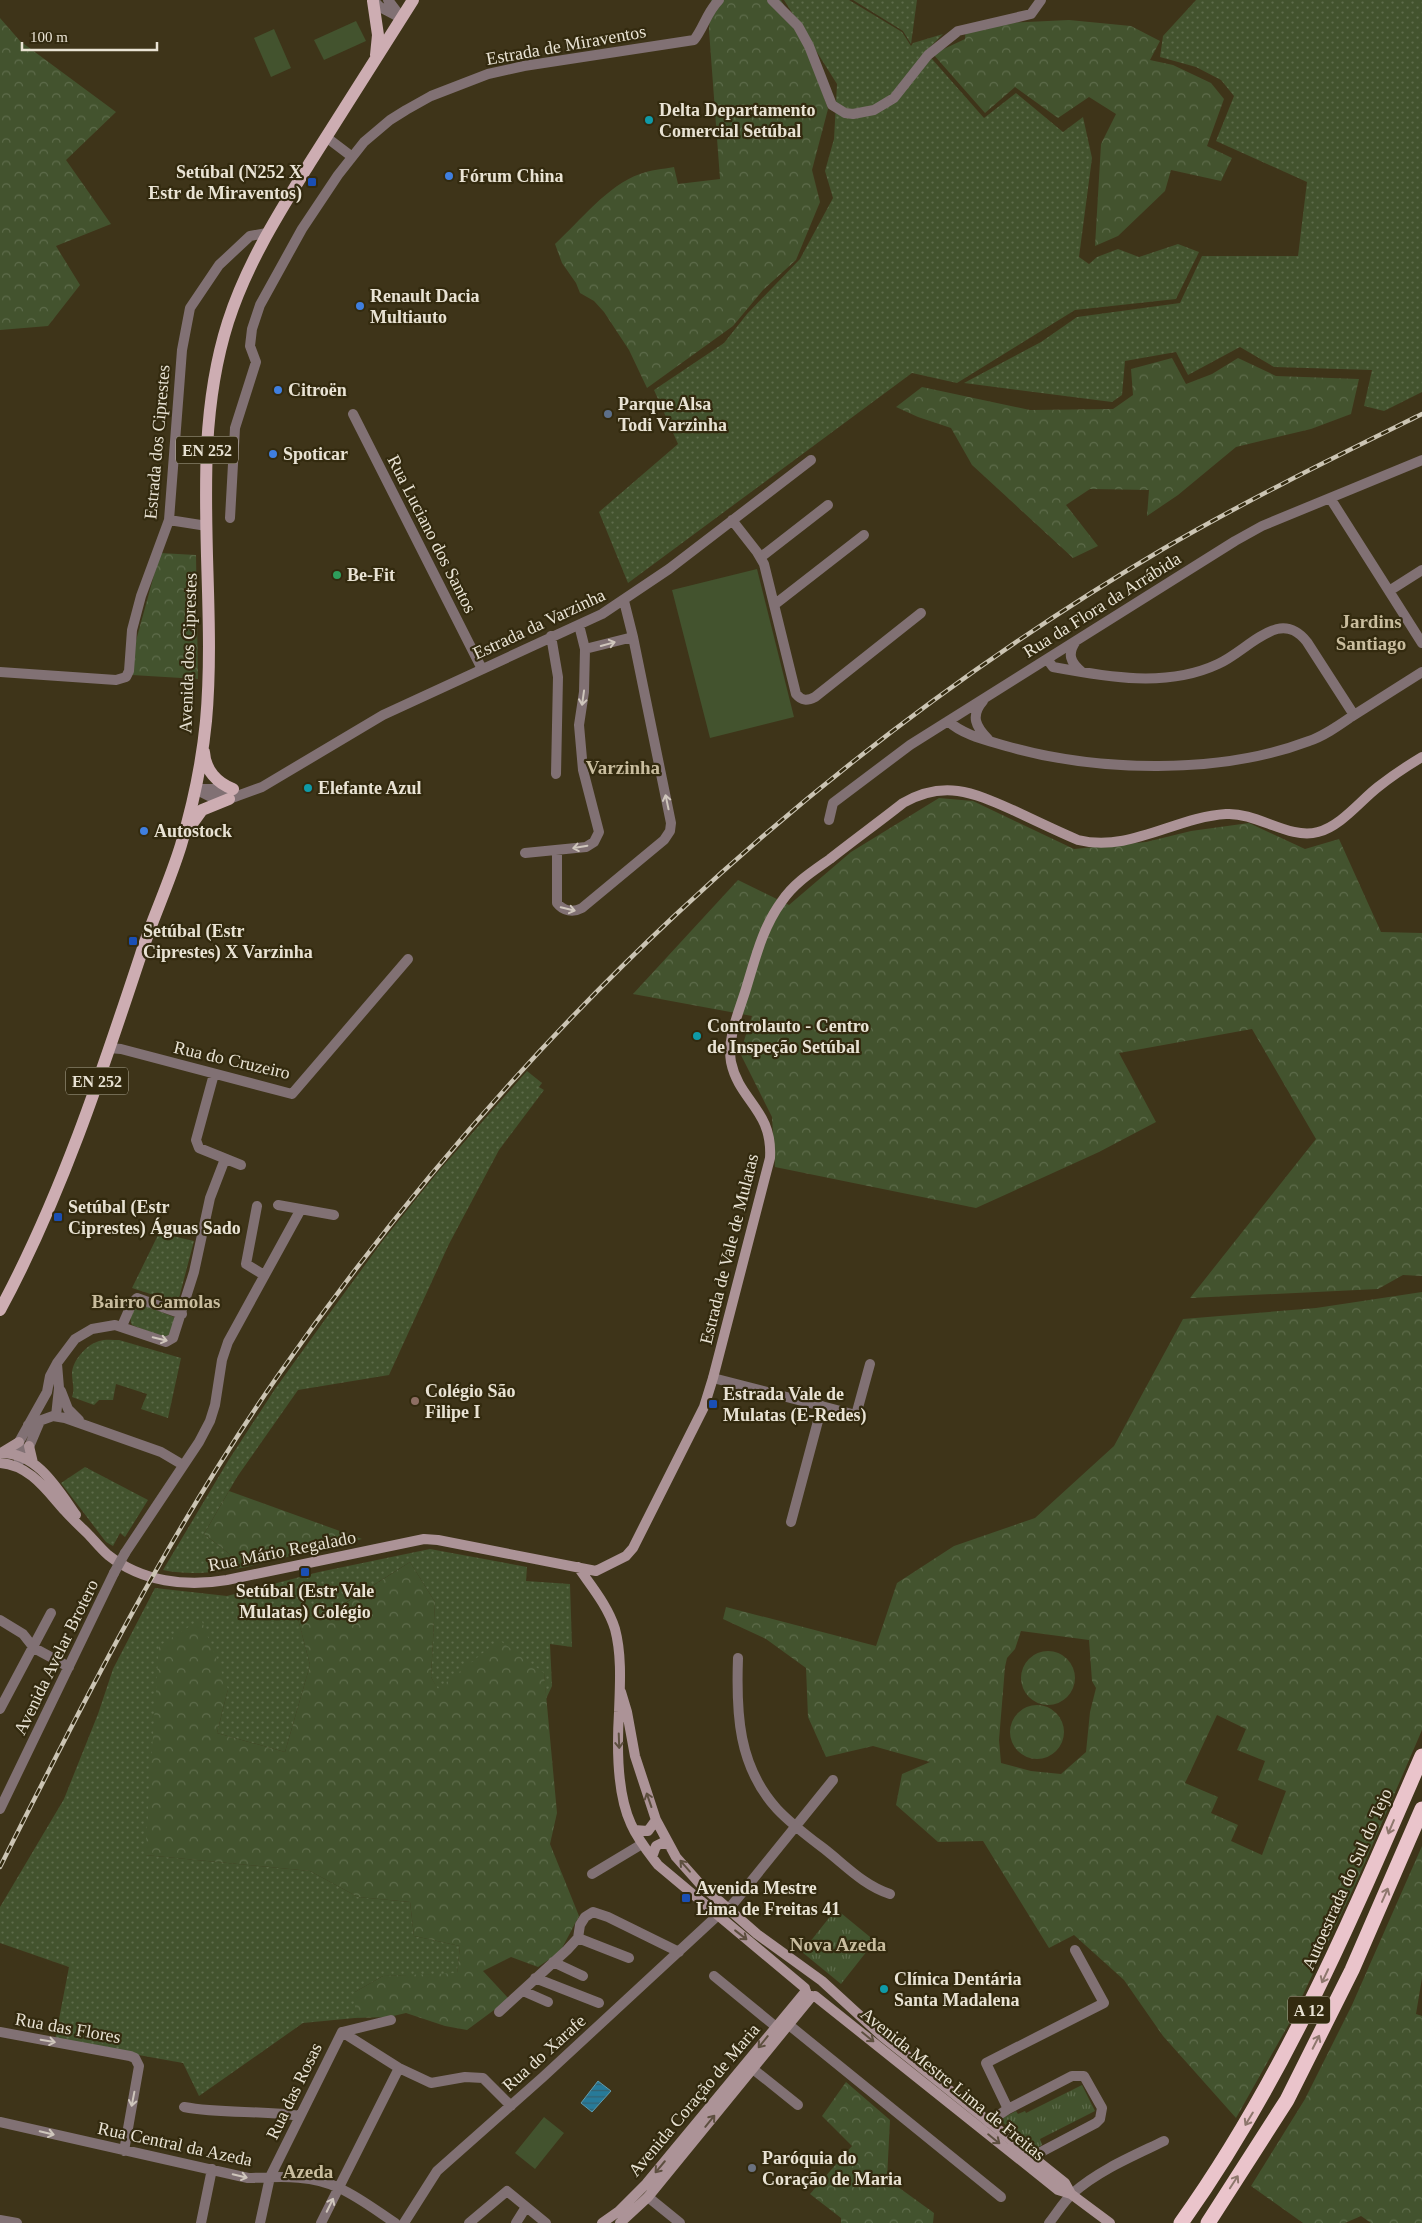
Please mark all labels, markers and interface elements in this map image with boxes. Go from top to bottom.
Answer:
scale bar [22,20,158,52]
street label: Estrada de Miraventos [485,21,647,69]
text: 100 m [30,29,68,45]
place label: Delta Departamento Comercial Setúbal [659,100,815,141]
marker: Delta Departamento Comercial Setúbal [643,114,655,126]
place label: Setúbal (N252 X Estr de Miraventos) [148,162,302,204]
place label: Fórum China [459,166,564,186]
marker: Fórum China [443,170,455,182]
marker: Setúbal (N252 X Estr de Miraventos) [306,176,318,188]
place label: Renault Dacia Multiauto [370,286,480,327]
marker: Renault Dacia Multiauto [354,300,366,312]
street label: Estrada dos Ciprestes [140,364,174,520]
place label: Citroën [288,380,347,400]
marker: Citroën [272,384,284,396]
place label: Parque Alsa Todi Varzinha [618,394,727,435]
marker: Parque Alsa Todi Varzinha [602,408,614,420]
road number: EN 252 [176,436,238,464]
place label: Spoticar [283,444,348,464]
marker: Spoticar [267,448,279,460]
street label: Rua Luciano dos Santos [383,452,481,616]
street label: Rua da Flora da Arrábida [1020,548,1184,662]
place label: Be-Fit [347,565,395,585]
marker: Be-Fit [331,569,343,581]
street label: Avenida dos Ciprestes [175,572,201,734]
street label: Estrada da Varzinha [470,585,608,663]
district label: Jardins Santiago [1336,611,1406,654]
one-way arrow [600,638,616,648]
one-way arrow [578,690,588,706]
district label: Varzinha [586,757,661,778]
place label: Elefante Azul [318,778,422,798]
marker: Elefante Azul [302,782,314,794]
one-way arrow [662,794,671,810]
place label: Autostock [154,821,232,841]
marker: Autostock [138,825,150,837]
one-way arrow [573,843,589,853]
one-way arrow [560,904,576,914]
place label: Setúbal (Estr Ciprestes) X Varzinha [143,921,313,963]
marker: Setúbal (Estr Ciprestes) X Varzinha [127,935,139,947]
place label: Controlauto - Centro de Inspeção Setúbal [707,1016,869,1057]
marker: Controlauto - Centro de Inspeção Setúbal [691,1030,703,1042]
street label: Rua do Cruzeiro [172,1037,292,1083]
road number: EN 252 [66,1068,128,1094]
street label: Estrada de Vale de Mulatas [696,1152,762,1346]
place label: Setúbal (Estr Ciprestes) Águas Sado [68,1197,241,1239]
marker: Setúbal (Estr Ciprestes) Águas Sado [52,1211,64,1223]
district label: Bairro Camolas [92,1291,220,1312]
one-way arrow [152,1335,168,1344]
place label: Colégio São Filipe I [425,1381,516,1422]
place label: Estrada Vale de Mulatas (E-Redes) [723,1384,866,1426]
marker: Colégio São Filipe I [409,1395,421,1407]
marker: Estrada Vale de Mulatas (E-Redes) [707,1398,719,1410]
street label: Rua Mário Regalado [206,1527,358,1575]
marker: Setúbal (Estr Vale Mulatas) Colégio [299,1566,311,1578]
street label: Avenida Avelar Brotero [10,1576,102,1738]
place label: Setúbal (Estr Vale Mulatas) Colégio [236,1581,374,1623]
one-way arrow [615,1732,624,1748]
street label: Autoestrada do Sul do Tejo [1298,1785,1396,1973]
one-way arrow [644,1793,653,1808]
one-way arrow [1386,1819,1396,1834]
one-way arrow [679,1860,691,1873]
place label: Avenida Mestre Lima de Freitas 41 [696,1878,840,1919]
one-way arrow [1380,1888,1390,1903]
marker: Avenida Mestre Lima de Freitas 41 [680,1892,692,1904]
one-way arrow [734,1929,747,1940]
district label: Nova Azeda [790,1934,887,1955]
one-way arrow [1320,1968,1329,1983]
place label: Clínica Dentária Santa Madalena [894,1969,1022,2010]
marker: Clínica Dentária Santa Madalena [878,1983,890,1995]
road number: A 12 [1288,1996,1330,2024]
street label: Avenida Mestre Lima de Freitas [857,2003,1049,2165]
street label: Rua das Flores [14,2009,122,2047]
street label: Rua do Xarafe [498,2010,590,2096]
street label: Avenida Coração de Maria [624,2020,764,2180]
one-way arrow [861,2031,874,2042]
one-way arrow [1311,2034,1321,2049]
one-way arrow [758,2035,769,2048]
one-way arrow [40,2037,56,2046]
street label: Rua das Rosas [262,2039,326,2143]
one-way arrow [128,2091,138,2107]
one-way arrow [1244,2112,1254,2127]
one-way arrow [704,2115,715,2128]
street label: Rua Central da Azeda [96,2118,254,2170]
one-way arrow [39,2129,55,2138]
one-way arrow [987,2133,1000,2144]
place label: Paróquia do Coração de Maria [762,2148,902,2189]
one-way arrow [654,2160,665,2173]
district label: Azeda [283,2161,334,2182]
marker: Paróquia do Coração de Maria [746,2162,758,2174]
one-way arrow [232,2172,248,2181]
one-way arrow [1229,2175,1239,2189]
one-way arrow [326,2198,335,2213]

